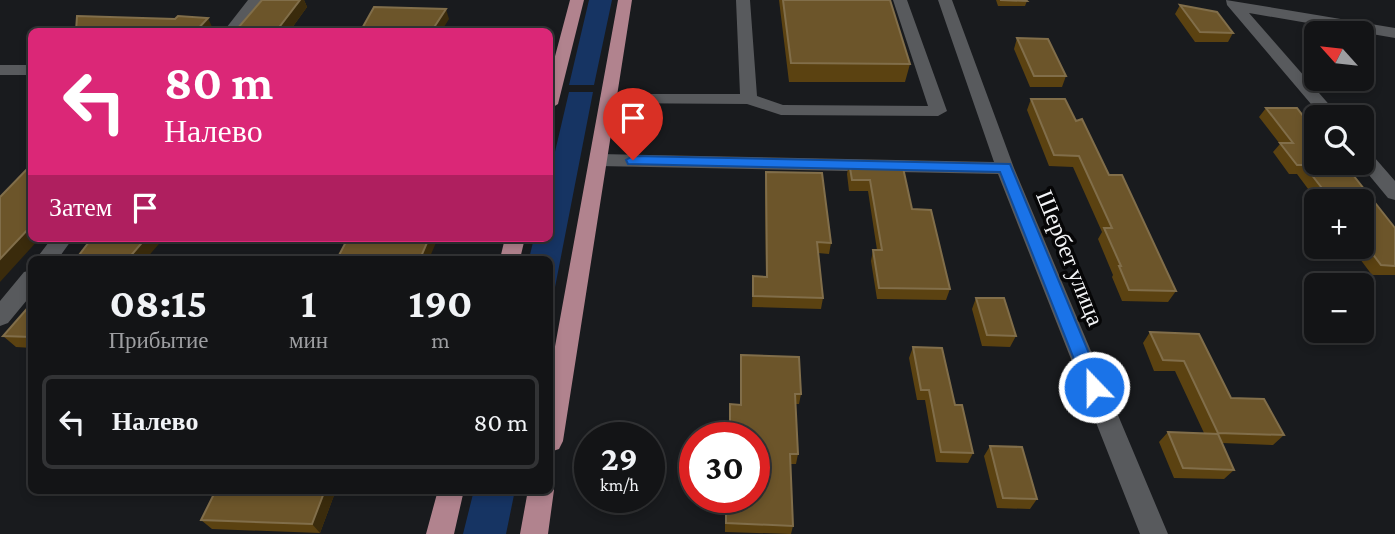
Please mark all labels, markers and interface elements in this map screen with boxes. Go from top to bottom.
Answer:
north arrow [1304,21,1374,91]
map controls [1304,21,1374,343]
text: 80 m [164,55,273,110]
icon: left [49,56,140,147]
pin [603,88,663,160]
icon: arrive [614,99,652,137]
button: search [1304,105,1374,175]
text: Налево [164,113,263,149]
street label: Шербет улица [1031,186,1110,330]
icon: arrive [126,189,164,227]
button: + [1304,189,1374,259]
text: Затем [49,193,112,222]
button: − [1304,273,1374,343]
text: 08:15 [109,279,207,326]
text: 1 [301,279,316,326]
text: 190 [408,279,473,326]
text: Прибытие [108,327,209,353]
text: мин [289,327,328,353]
text: m [431,327,450,353]
position arrow [1057,350,1131,424]
icon: left [53,403,91,441]
text: Налево [112,407,198,436]
text: 80 m [474,408,528,437]
speed limit sign: 30 [679,422,770,513]
text: 29 [601,439,638,478]
text: km/h [600,475,639,495]

